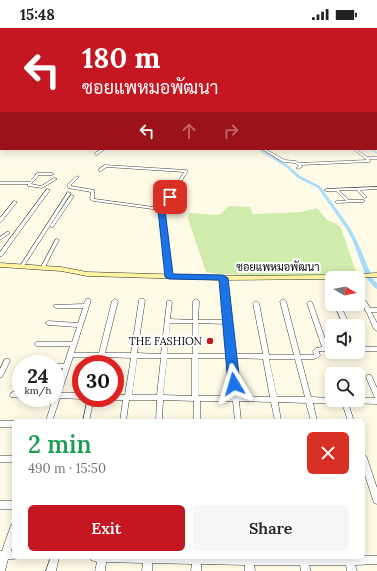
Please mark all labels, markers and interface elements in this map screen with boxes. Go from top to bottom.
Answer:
text: 15:48 [20,5,55,24]
text: 180 m [82,40,160,76]
icon: left [16,44,68,96]
text: ซอยแพหมอพัฒนา [82,76,219,99]
icon: left [136,120,158,142]
icon: ahead [178,120,200,142]
icon: right [220,120,242,142]
pin [153,180,187,214]
icon: arrive [159,186,181,208]
street label: ซอยแพหมอพัฒนา [236,260,320,274]
north arrow [325,271,365,311]
map controls [325,271,365,407]
button: sound [325,319,365,359]
place label: THE FASHION [129,334,202,348]
marker: THE FASHION [205,336,215,346]
speed limit sign: 30 [72,355,124,407]
text: 24 [27,363,49,388]
position arrow [213,363,255,405]
button: search [325,367,365,407]
text: km/h [24,384,52,397]
text: 2 min [28,429,92,460]
button: close [307,432,349,474]
text: 490 m · 15:50 [28,460,106,477]
button: Exit [28,505,185,551]
button: Share [193,505,349,551]

